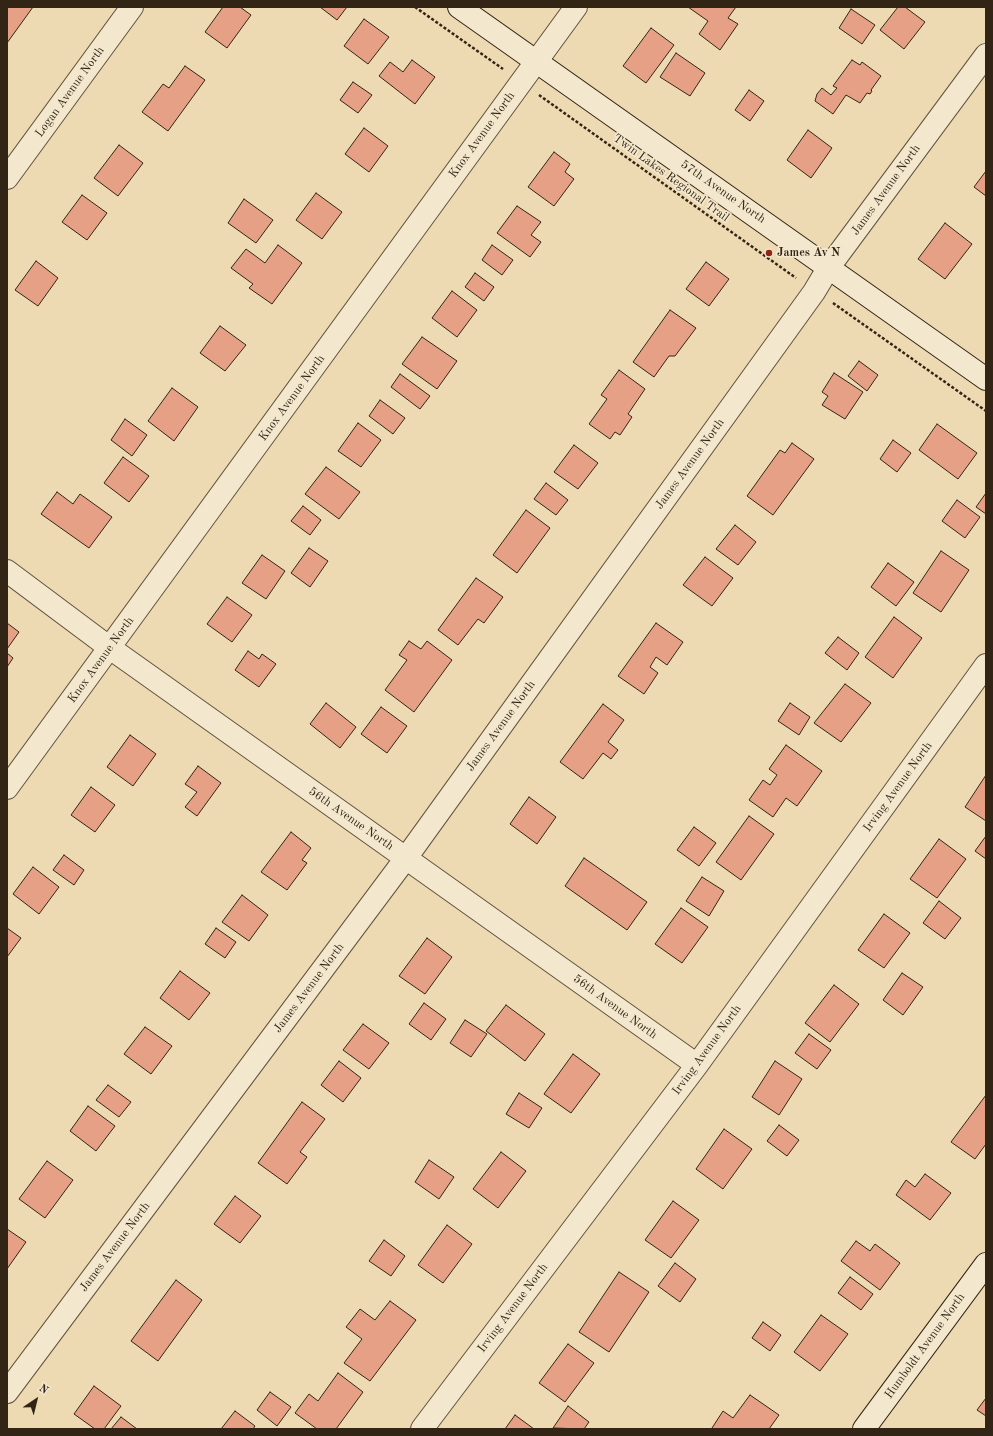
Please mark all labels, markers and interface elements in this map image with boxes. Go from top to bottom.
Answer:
street label: Logan Avenue North [32,44,108,140]
street label: Knox Avenue North [446,89,518,181]
street label: Twin Lakes Regional Trail [610,131,732,225]
street label: James Avenue North [848,142,924,238]
street label: 57th Avenue North [678,157,768,227]
place label: James Av N [777,246,840,260]
marker: James Av N [764,248,774,258]
street label: Knox Avenue North [256,352,328,444]
street label: James Avenue North [652,416,728,512]
street label: Knox Avenue North [65,614,137,706]
street label: James Avenue North [463,678,539,774]
street label: Irving Avenue North [860,739,936,835]
street label: 56th Avenue North [306,784,396,854]
street label: James Avenue North [271,940,347,1036]
street label: 56th Avenue North [570,972,660,1042]
street label: Irving Avenue North [669,1002,745,1098]
street label: James Avenue North [77,1199,153,1295]
street label: Irving Avenue North [475,1261,551,1355]
street label: Humboldt Avenue North [882,1290,968,1402]
north arrow [16,1380,56,1420]
text: N [37,1383,50,1397]

